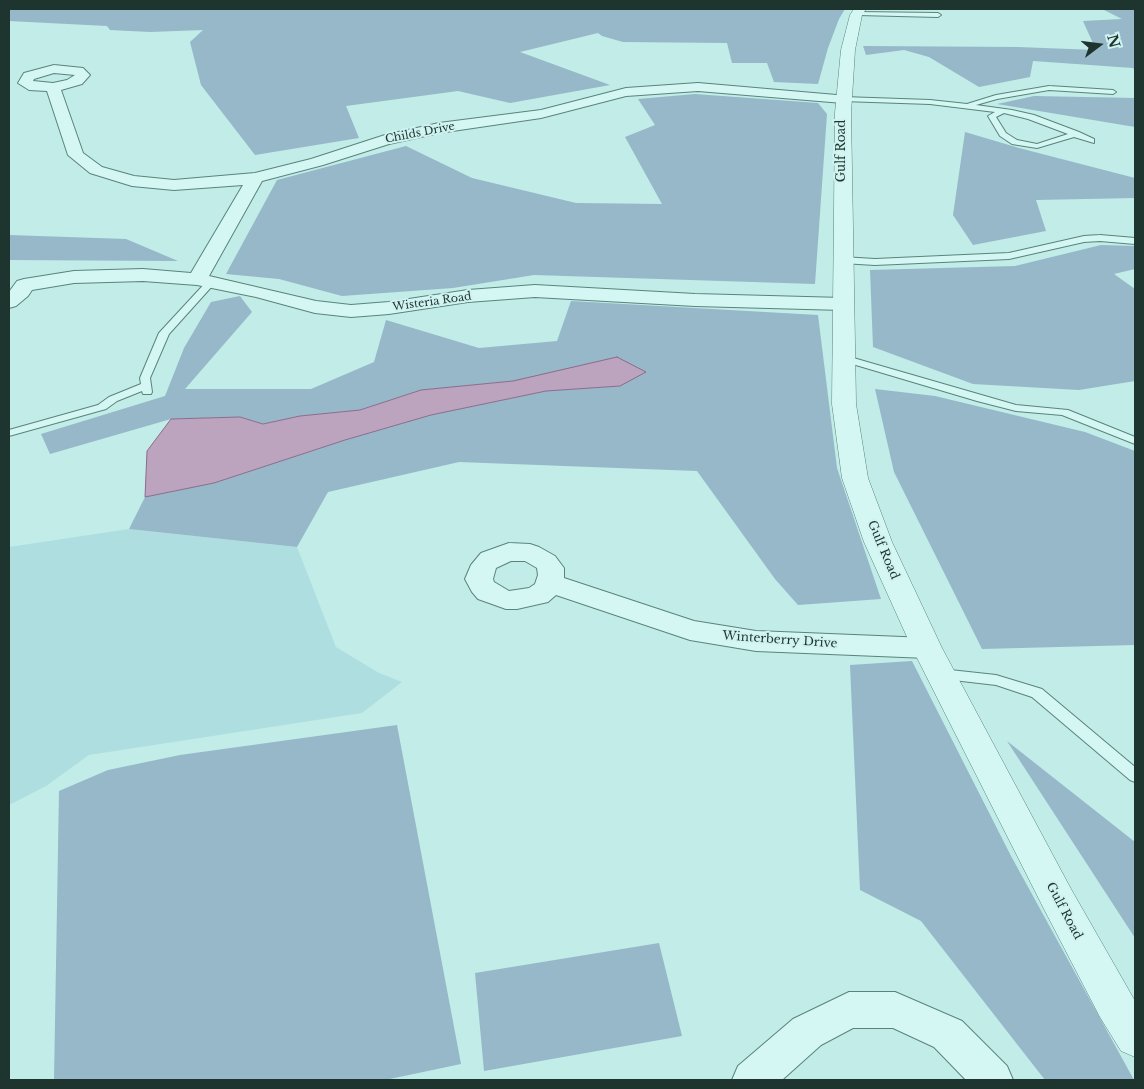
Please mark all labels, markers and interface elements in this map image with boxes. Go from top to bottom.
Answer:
north arrow [1074,20,1124,70]
text: N [1103,32,1124,50]
street label: Childs Drive [384,120,456,146]
street label: Gulf Road [835,120,849,182]
street label: Wisteria Road [392,290,472,314]
street label: Gulf Road [864,518,902,582]
street label: Winterberry Drive [722,629,838,651]
street label: Gulf Road [1043,880,1085,942]

